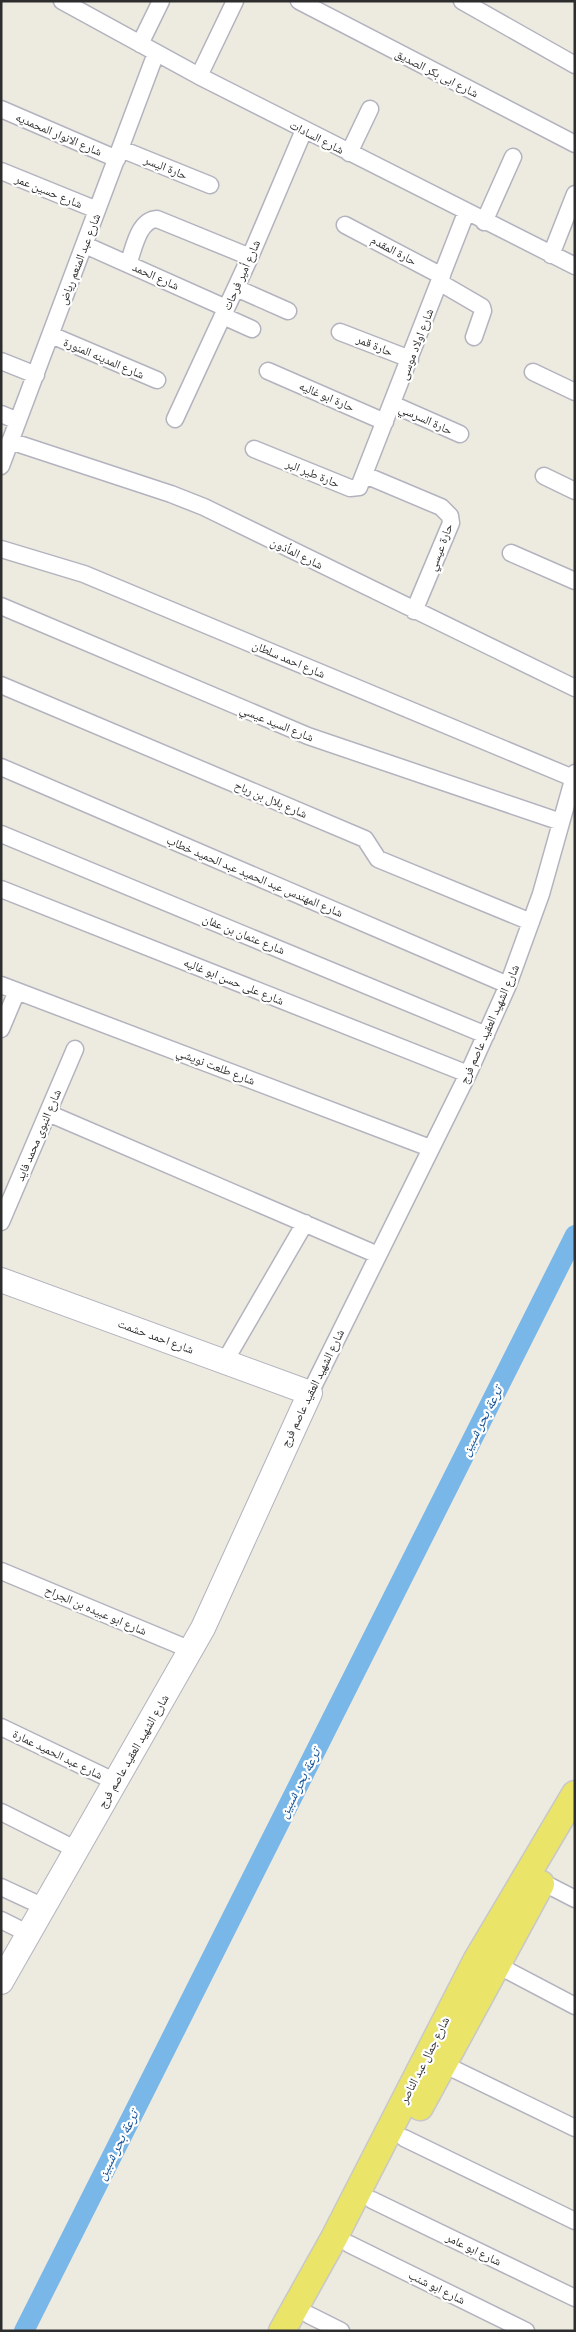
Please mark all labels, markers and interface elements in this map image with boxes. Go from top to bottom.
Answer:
street label: شارع ابى بكر الصديق [392,46,481,101]
street label: شارع الانوار المحمديه [13,110,104,160]
street label: شارع السادات [287,118,346,158]
street label: حارة اليسر [141,152,190,183]
street label: شارع حسين عمر [12,171,84,212]
street label: شارع عبد المنعم رياض [56,212,104,307]
street label: حارة المقدم [368,233,419,269]
street label: شارع أمير فرحات [220,238,264,313]
street label: شارع الحمد [130,260,181,294]
street label: شارع اولاد موسى [396,306,437,382]
street label: حارة قمر [354,332,395,358]
street label: شارع المدينه المنورة [61,335,146,383]
street label: حارة ابو غاليه [297,379,357,415]
street label: حارة السرسي [396,401,455,440]
street label: حارة طير البر [283,456,342,491]
street label: حارة عيسي [425,521,459,574]
street label: شارع المأذون [268,535,325,573]
street label: شارع احمد سلطان [250,638,327,682]
street label: شارع السيد عيسي [237,702,316,747]
street label: شارع بلال بن رباح [232,778,309,822]
street label: شارع المهندس عبد الحميد عبد الحميد خطاب [164,833,345,921]
street label: شارع عثمان بن عفان [200,912,287,958]
street label: شارع على حسن ابو غاليه [181,955,286,1009]
street label: شارع الشهيد العقيد عاصم فرج [457,962,523,1086]
street label: شارع طلعت نويشي [173,1045,257,1091]
street label: شارع النبوى محمد فايد [13,1087,65,1184]
street label: شارع احمد حشمت [116,1316,196,1358]
street label: شارع الشهيد العقيد عاصم فرج [278,1327,348,1450]
water label: ترعة بحر شبين [457,1381,508,1459]
street label: شارع ابو عبيده بن الجراح [42,1583,149,1639]
street label: شارع الشهيد العقيد عاصم فرج [95,1692,173,1811]
street label: شارع عبد الحميد عمارة [10,1727,105,1783]
water label: ترعة بحر شبين [275,1743,326,1821]
street label: شارع جمال عبد الناصر [396,2015,453,2107]
water label: ترعة بحر شبين [93,2105,144,2183]
street label: شارع ابو عامر [443,2230,504,2270]
street label: شارع ابو شنب [406,2268,467,2308]

